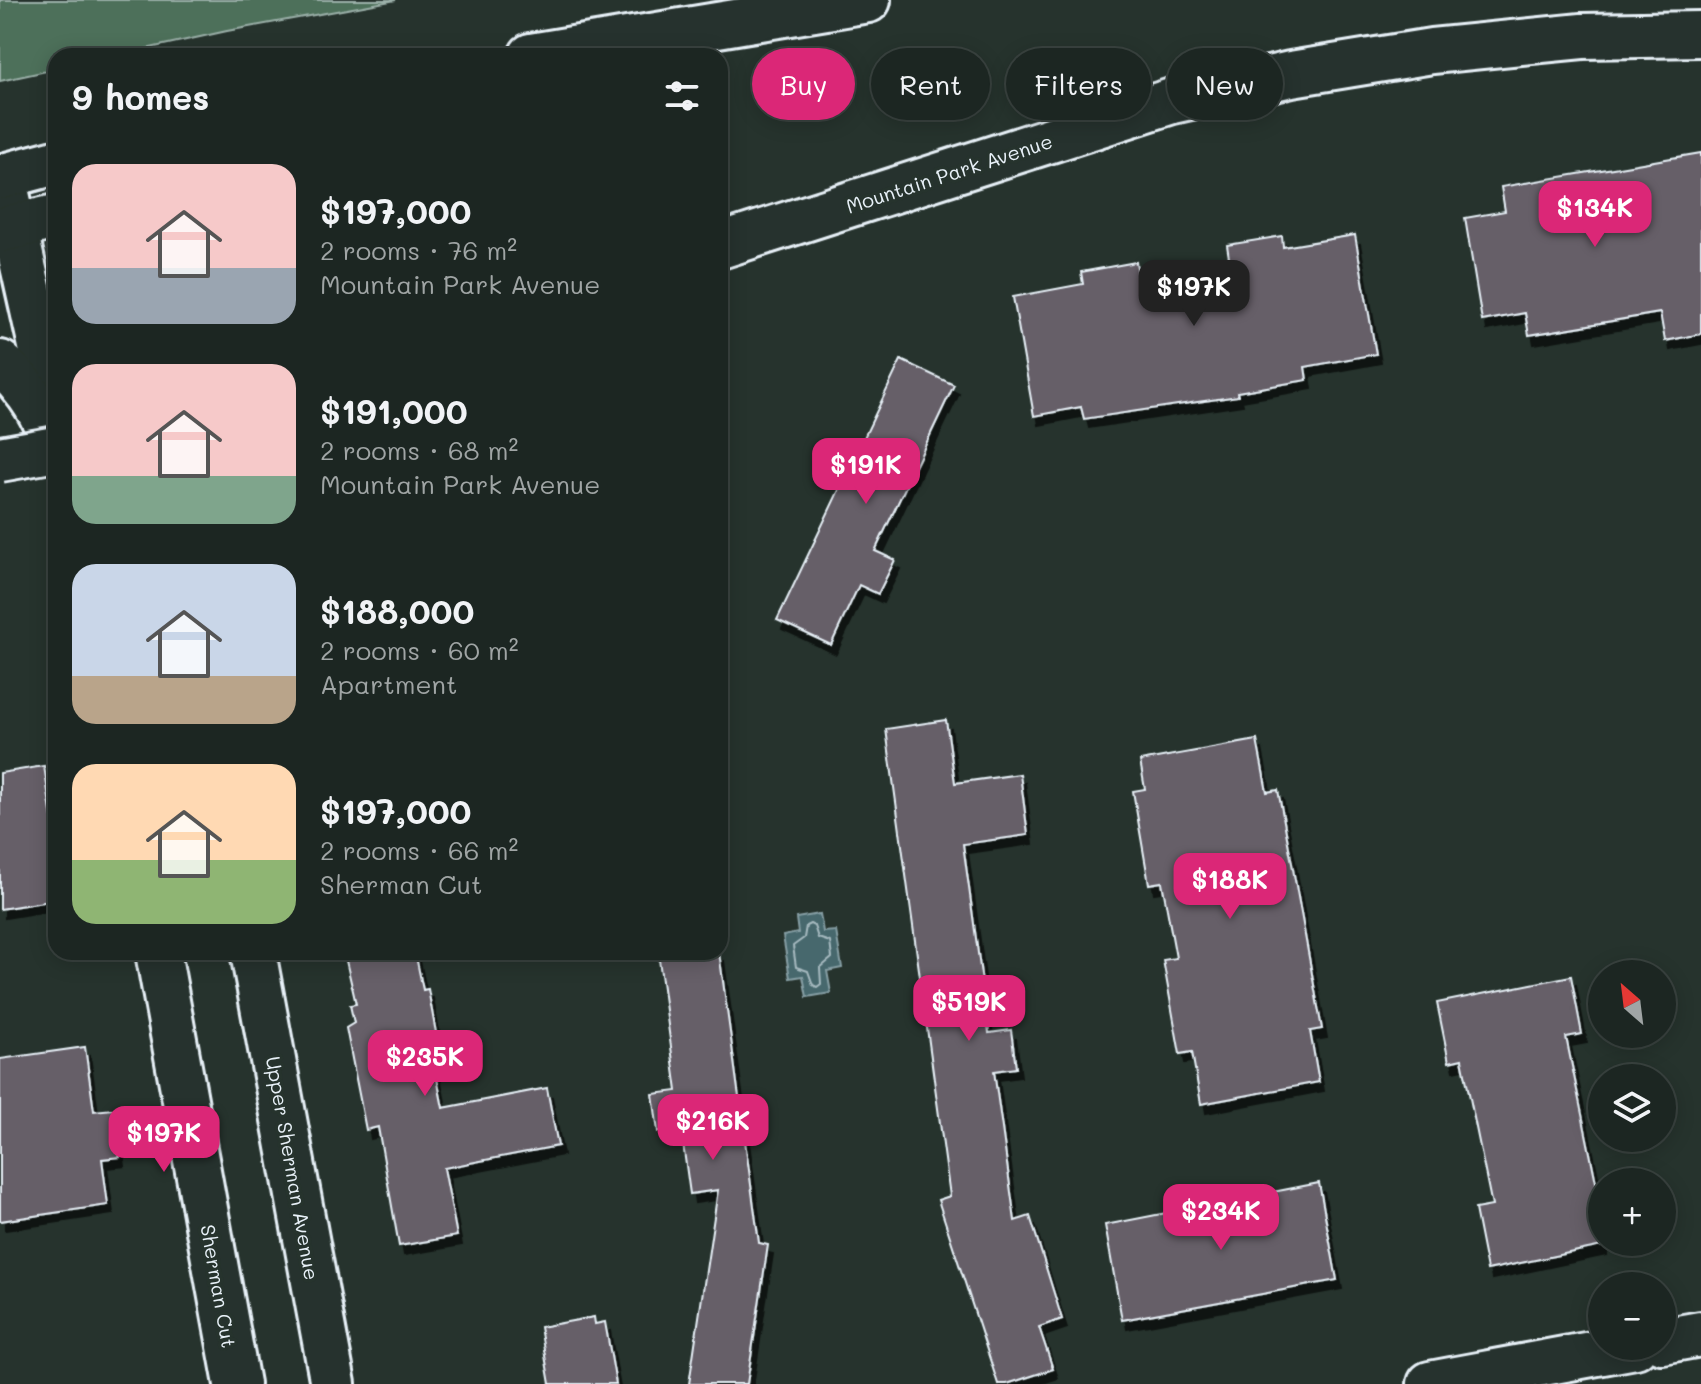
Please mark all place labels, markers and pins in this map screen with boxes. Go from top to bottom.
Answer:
pin: $134K [1539,181,1651,249]
pin: $197K [1138,260,1250,328]
pin: $191K [810,438,922,506]
pin: $188K [1174,853,1286,921]
pin: $519K [913,975,1025,1043]
pin: $235K [369,1030,481,1098]
pin: $216K [657,1094,769,1162]
pin: $197K [108,1106,220,1174]
pin: $234K [1165,1184,1277,1252]

